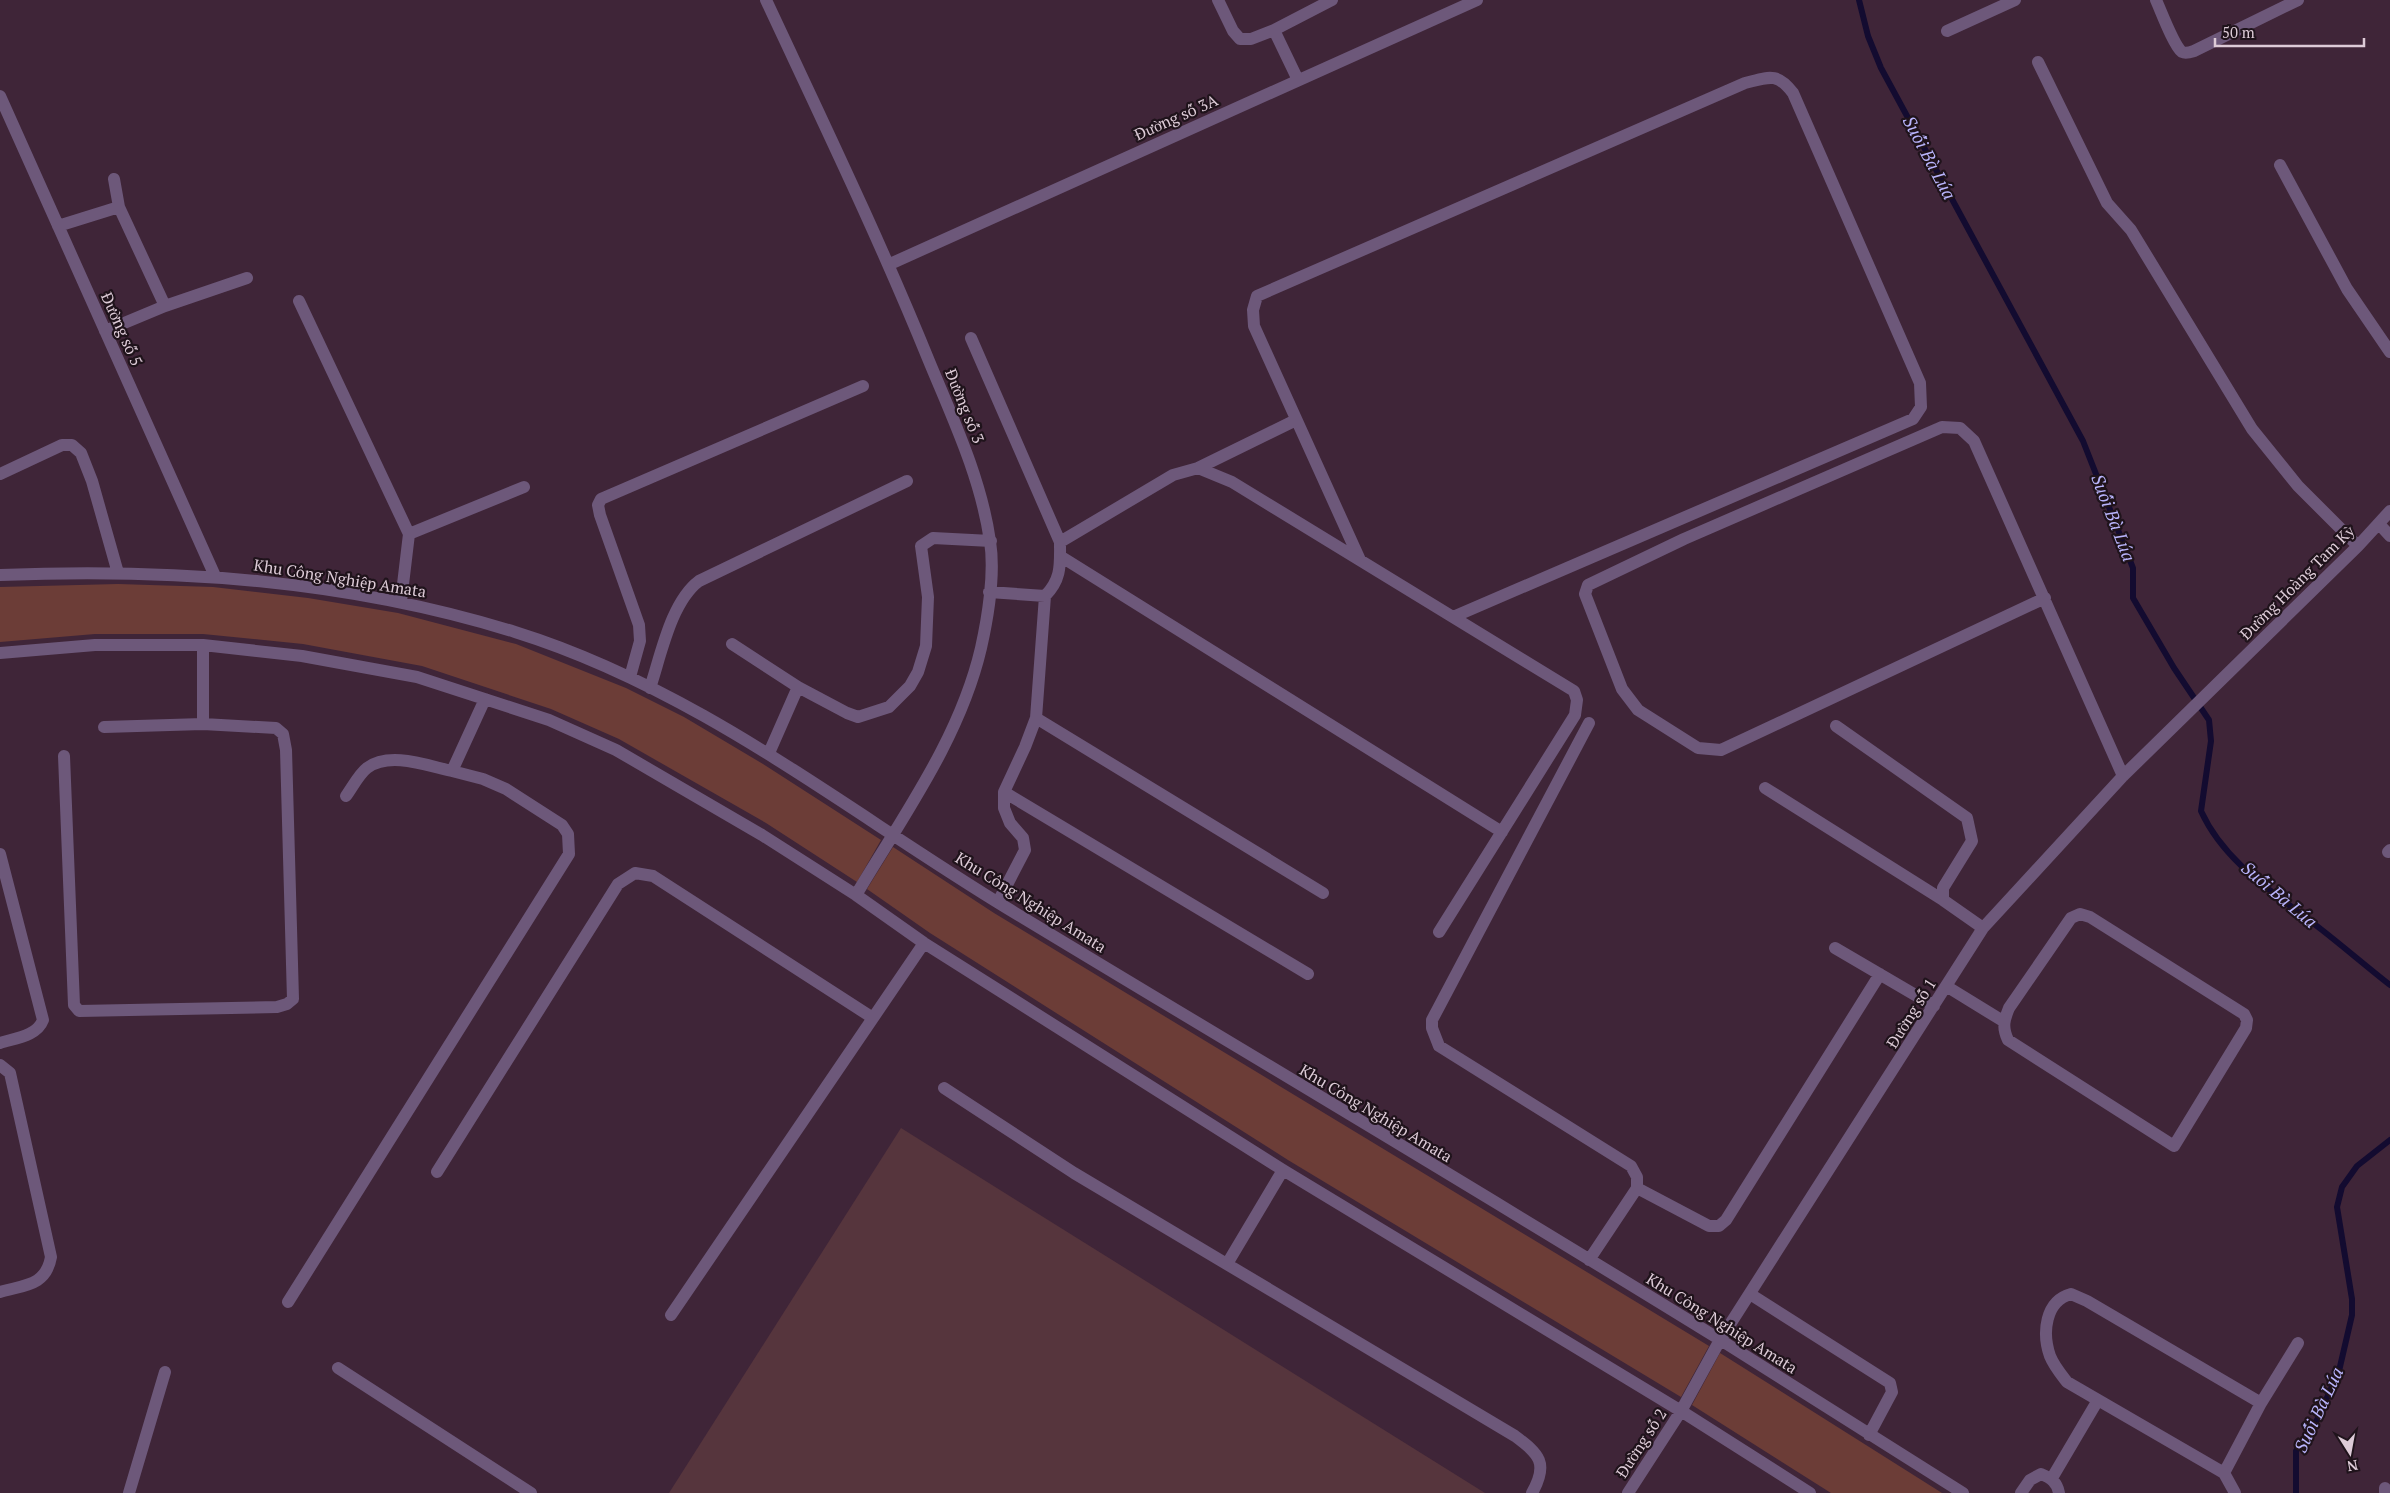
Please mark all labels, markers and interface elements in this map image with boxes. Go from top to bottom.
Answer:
scale bar [2215,15,2364,47]
text: 50 m [2222,22,2255,42]
street label: Đường số 3A [1131,89,1221,145]
water label: Suối Bà Lúa [1898,111,1962,204]
street label: Đường số 5 [96,289,148,369]
street label: Đường số 3 [940,365,990,447]
water label: Suối Bà Lúa [2086,471,2142,565]
street label: Đường Hoàng Tam Kỳ [2235,520,2359,644]
street label: Khu Công Nghiệp Amata [252,554,428,602]
street label: Khu Công Nghiệp Amata [951,846,1111,958]
water label: Suối Bà Lúa [2237,856,2322,933]
street label: Đường số 1 [1881,974,1941,1052]
street label: Khu Công Nghiệp Amata [1296,1059,1456,1167]
street label: Khu Công Nghiệp Amata [1642,1267,1802,1379]
water label: Suối Bà Lúa [2288,1363,2348,1456]
street label: Đường số 2 [1610,1404,1672,1482]
north arrow [2325,1428,2375,1478]
text: N [2345,1456,2360,1477]

